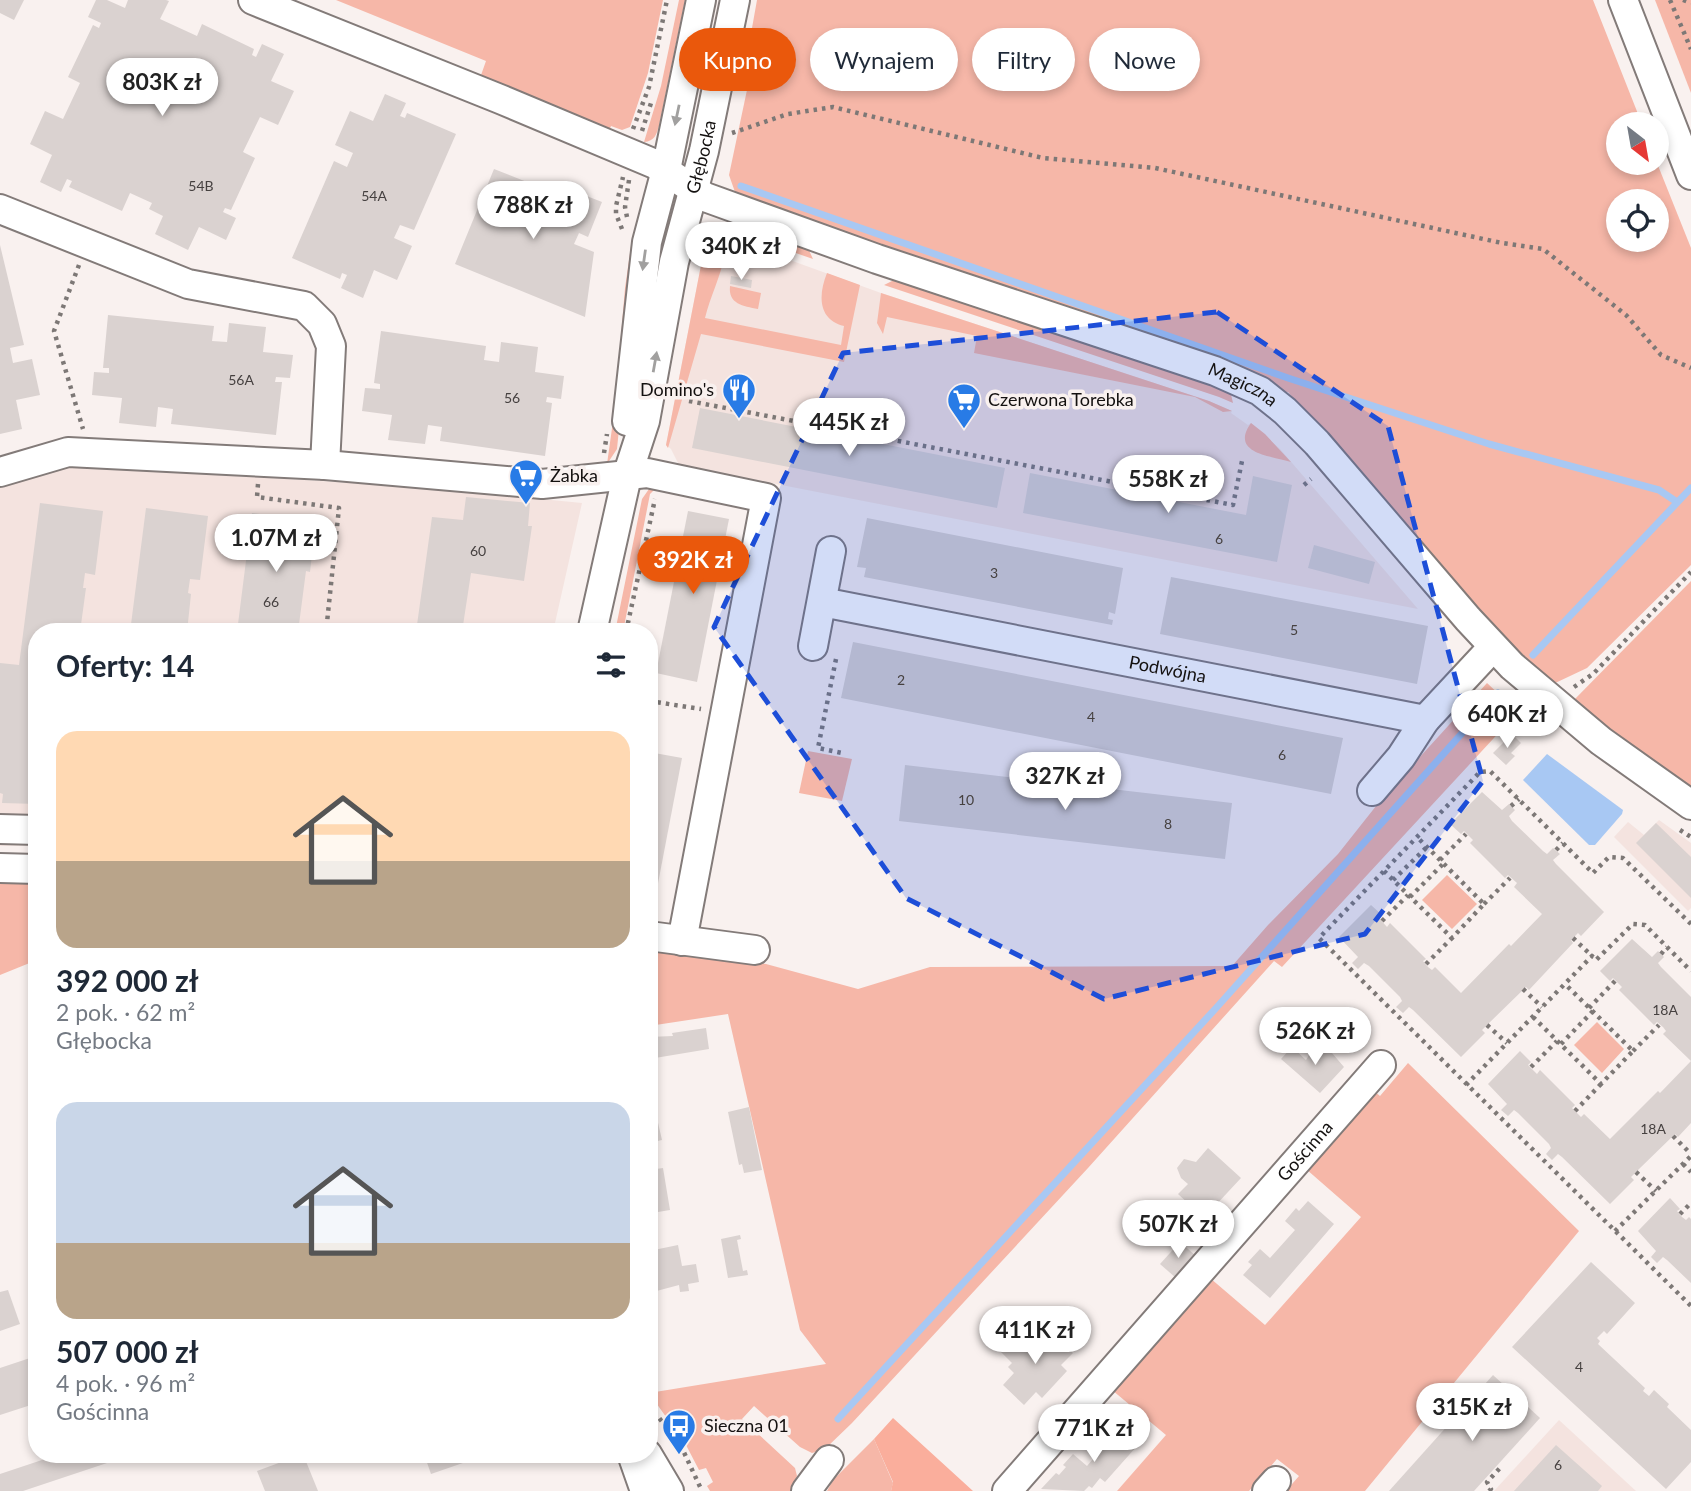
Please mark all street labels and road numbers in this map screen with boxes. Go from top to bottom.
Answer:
street label: Głębocka [681,118,720,196]
street label: Magiczna [1205,357,1282,411]
street label: Podwójna [1127,650,1208,687]
street label: Gościnna [1272,1116,1337,1185]

